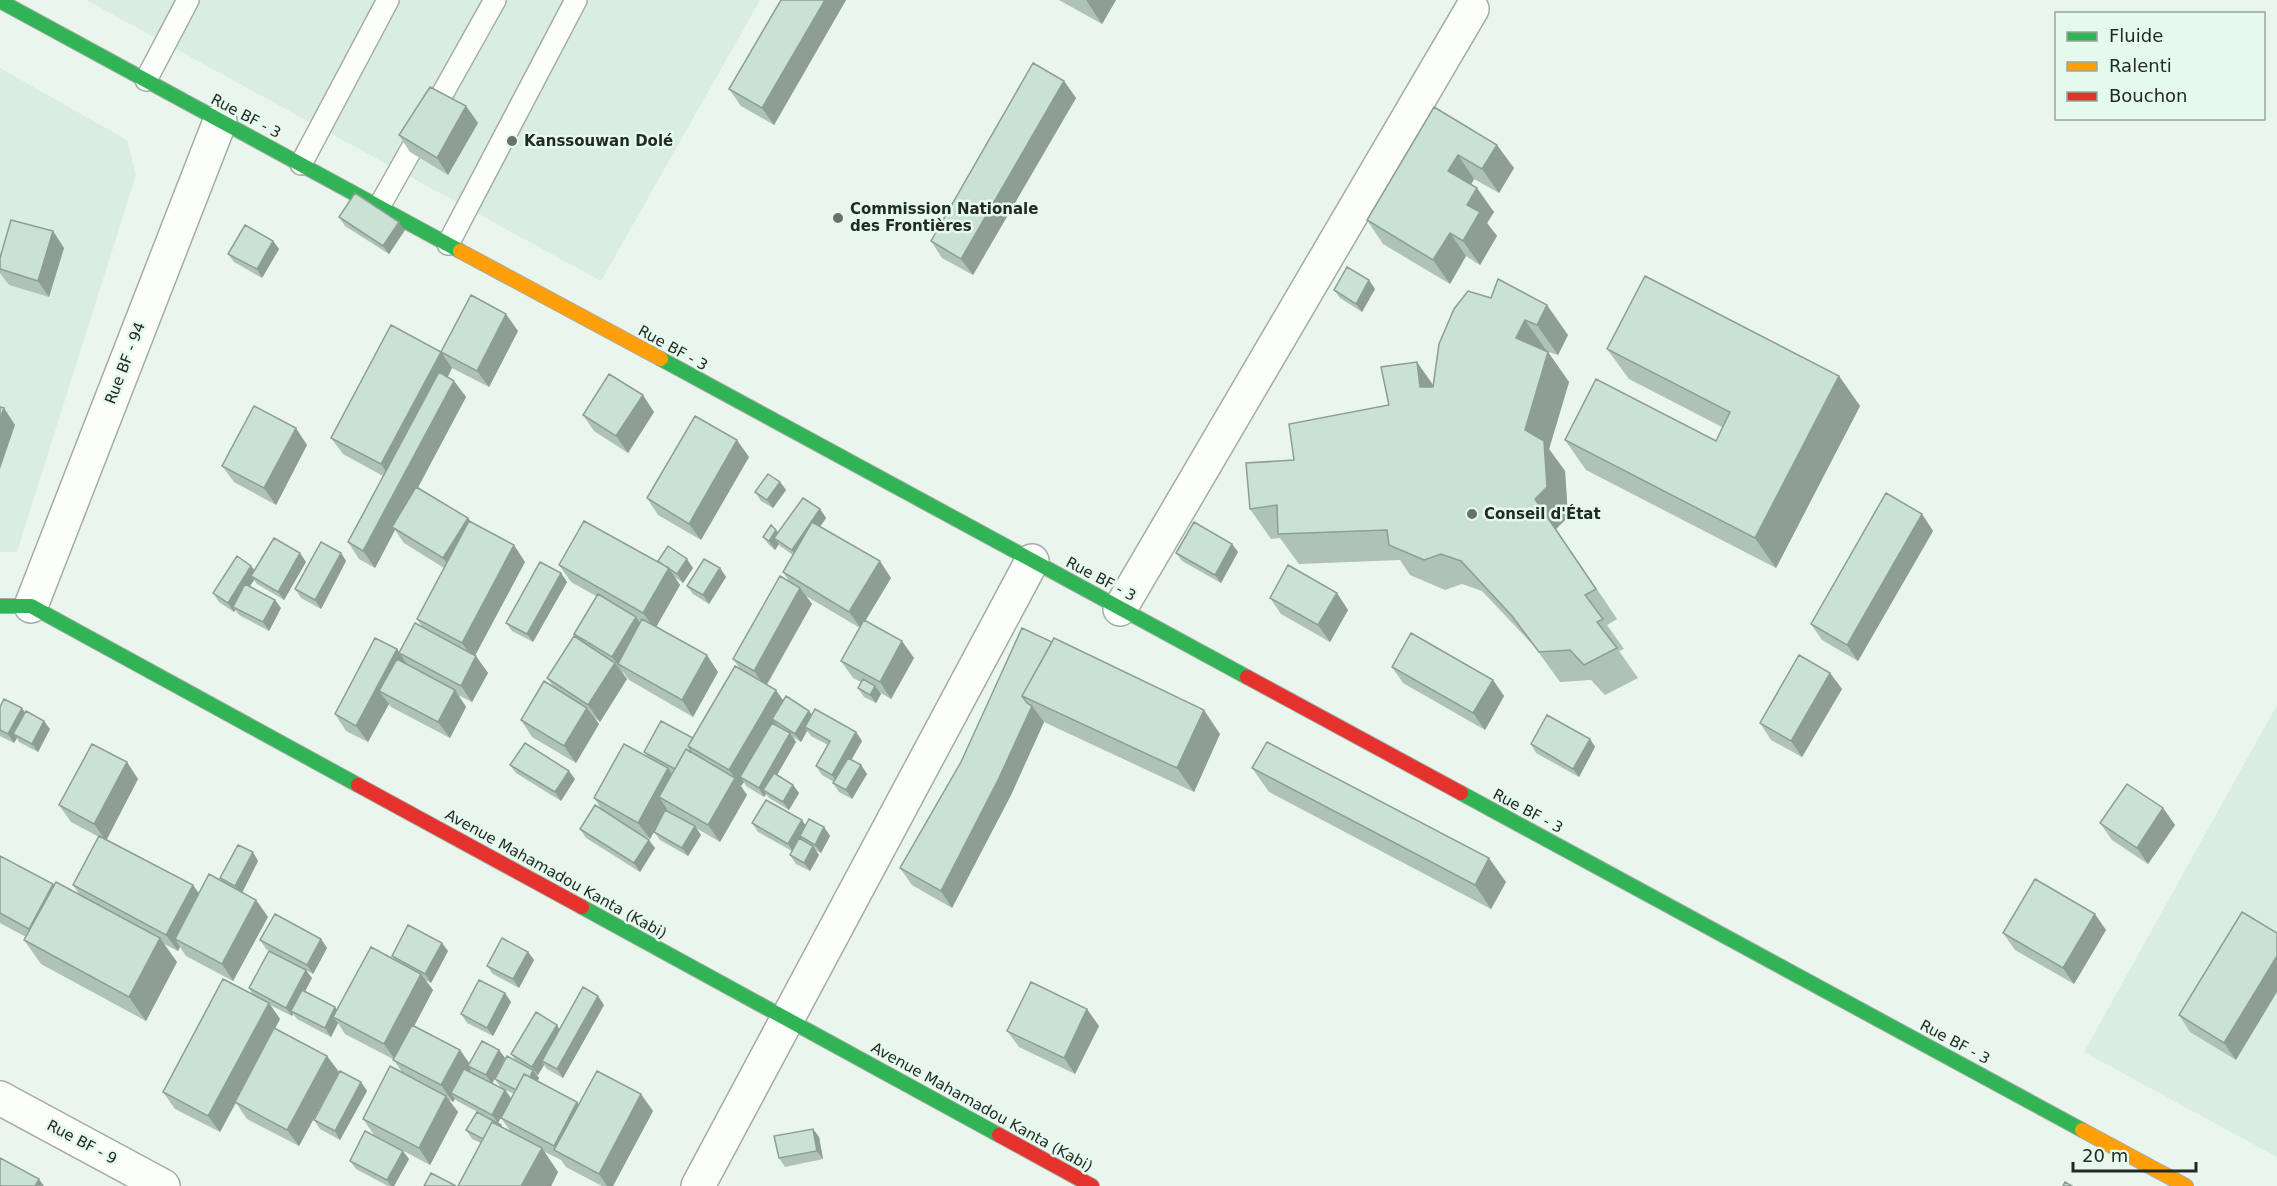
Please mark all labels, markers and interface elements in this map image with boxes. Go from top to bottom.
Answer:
legend [2055,12,2265,120]
text: Fluide [2109,25,2163,46]
text: Ralenti [2109,55,2172,76]
text: Bouchon [2109,85,2188,106]
street label: Rue BF - 3 [208,90,284,142]
place label: Kanssouwan Dolé [524,132,673,150]
marker: Kanssouwan Dolé [505,134,519,148]
place label: Commission Nationale des Frontières [850,200,1038,235]
marker: Commission Nationale des Frontières [831,211,845,225]
street label: Rue BF - 94 [101,320,149,406]
street label: Rue BF - 3 [635,322,711,374]
place label: Conseil d'État [1484,504,1601,523]
marker: Conseil d'État [1465,507,1479,521]
street label: Rue BF - 3 [1063,553,1139,605]
street label: Rue BF - 3 [1490,785,1566,837]
street label: Avenue Mahamadou Kanta (Kabi) [442,805,670,943]
street label: Rue BF - 3 [1917,1016,1993,1068]
street label: Avenue Mahamadou Kanta (Kabi) [868,1038,1096,1176]
street label: Rue BF - 9 [44,1116,120,1168]
scale bar [2073,1135,2196,1173]
text: 20 m [2082,1145,2128,1166]

